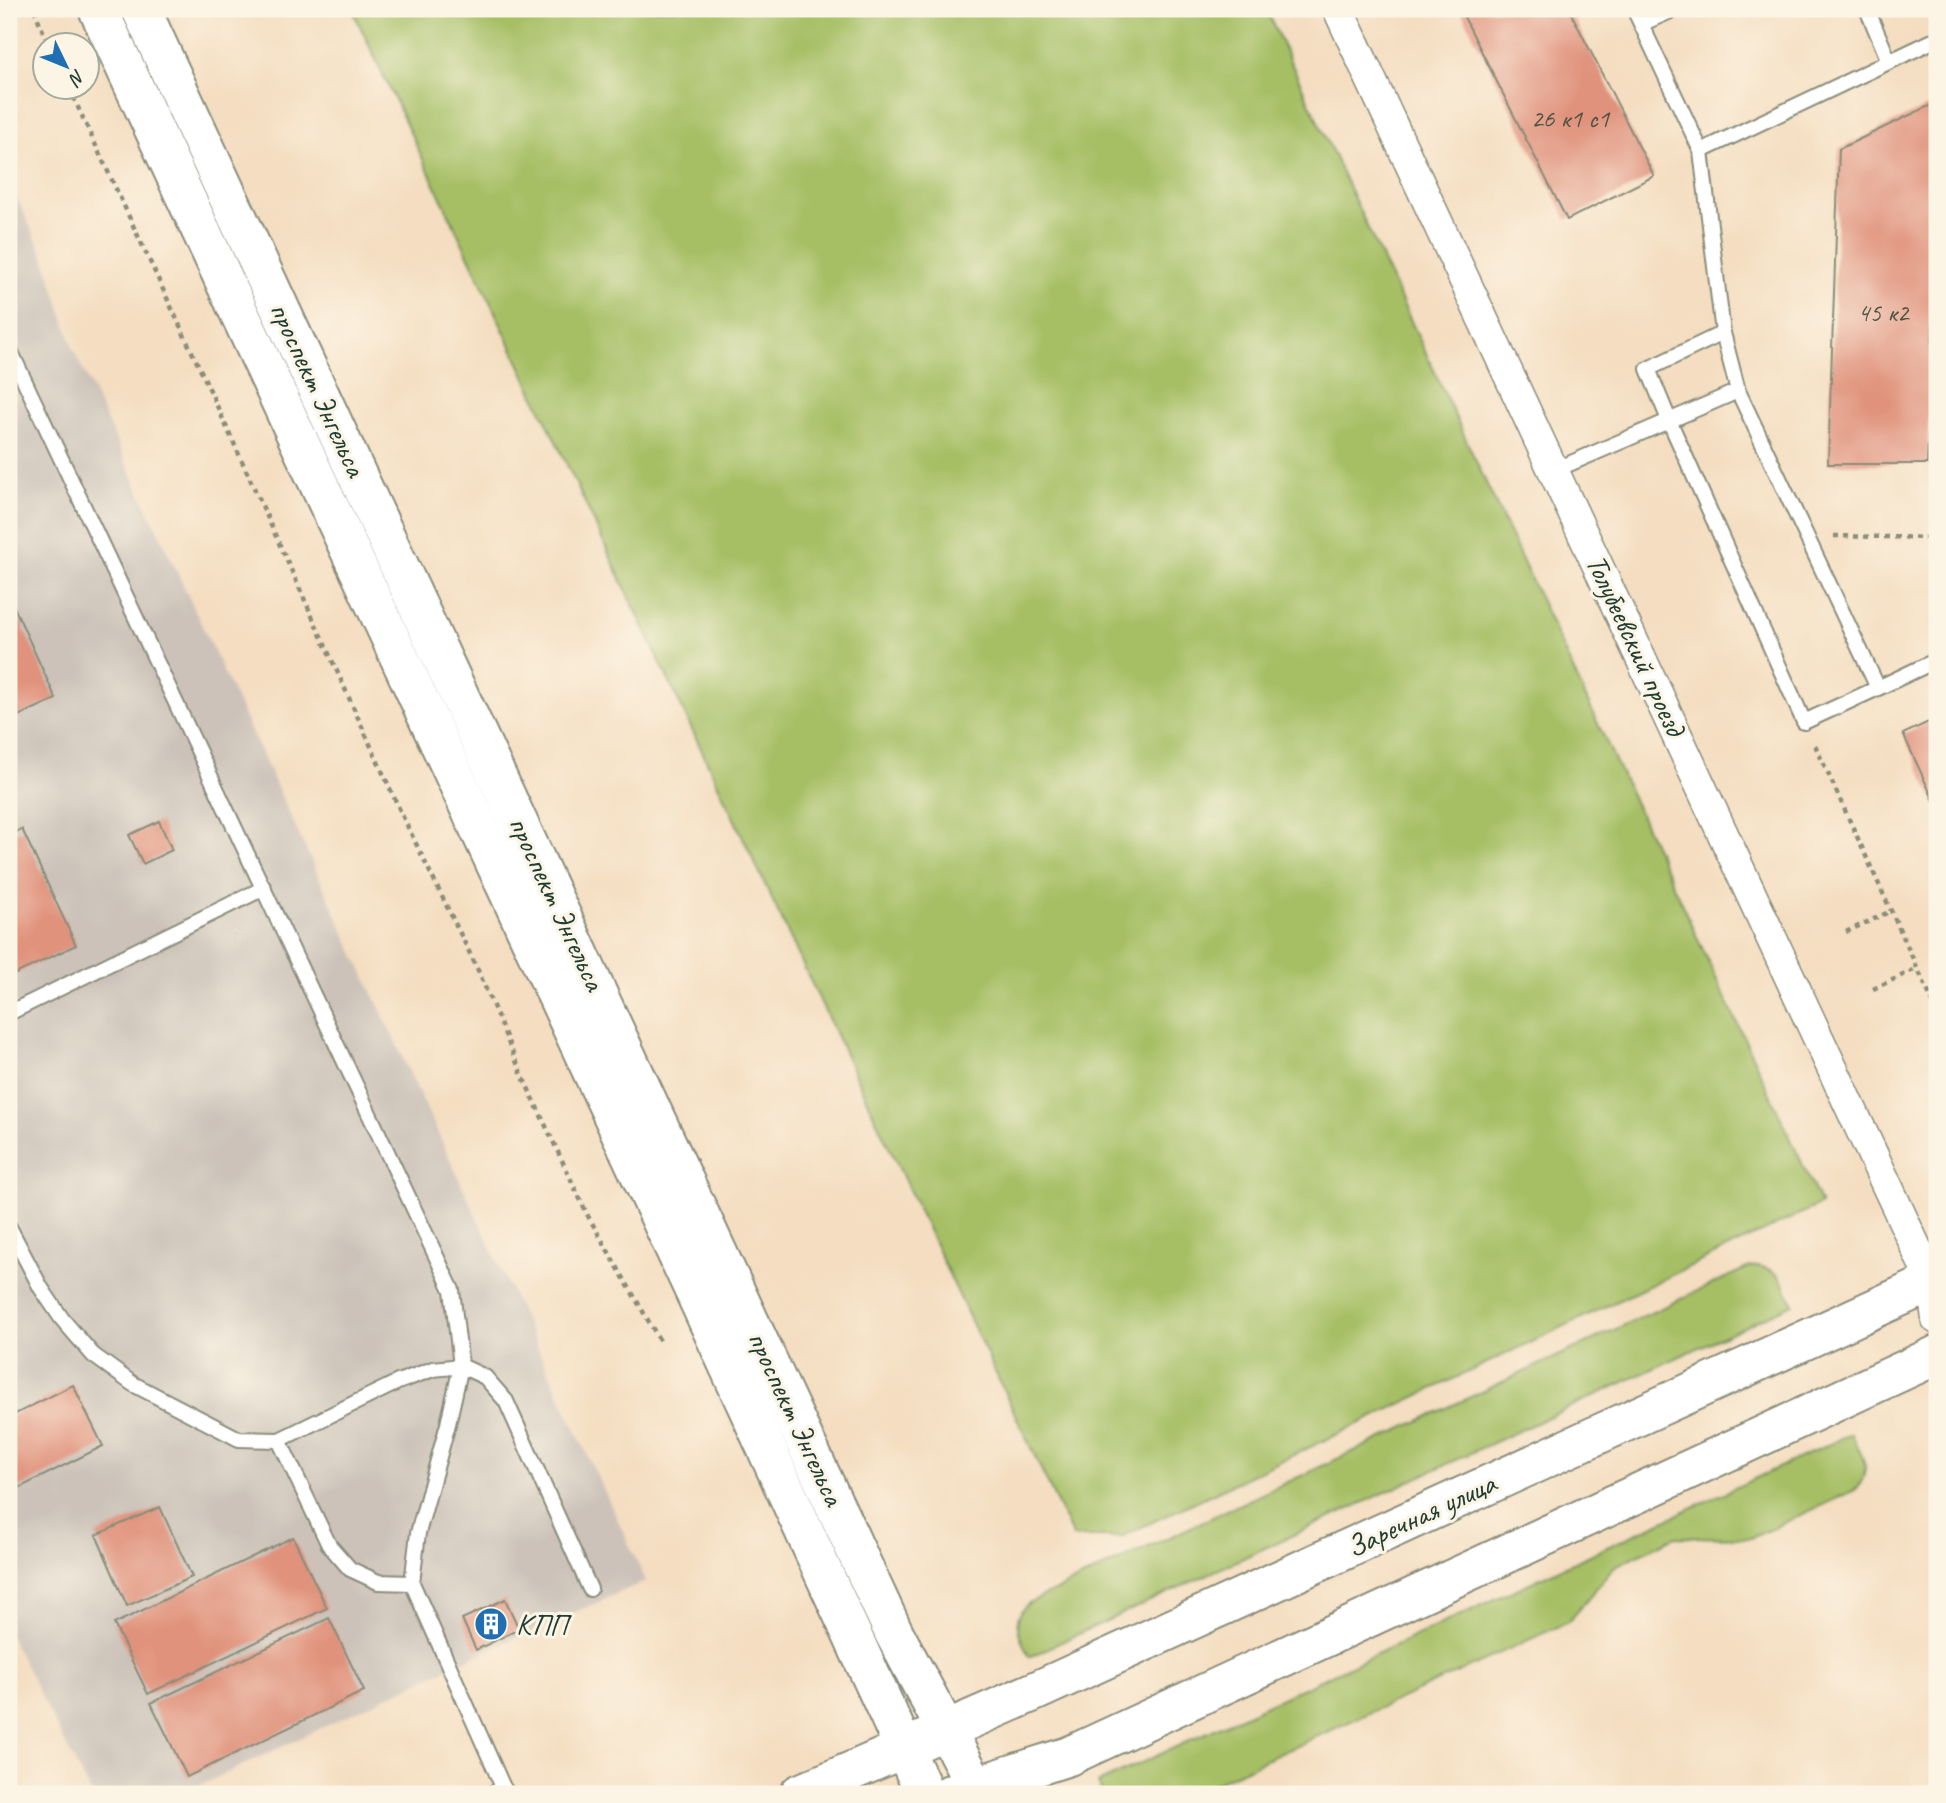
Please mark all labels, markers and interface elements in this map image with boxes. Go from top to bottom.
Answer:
north arrow [32,32,102,102]
text: N [63,64,90,92]
house number: 26 к1 с1 [1531,102,1610,135]
street label: проспект Энгельса [261,296,376,484]
house number: 45 к2 [1858,296,1911,329]
street label: Толубеевский проезд [1578,549,1695,744]
street label: проспект Энгельса [500,810,615,998]
street label: проспект Энгельса [739,1325,854,1513]
street label: Заречная улица [1340,1463,1503,1566]
building icon: КПП [472,1605,510,1643]
place label: КПП [516,1605,572,1643]

